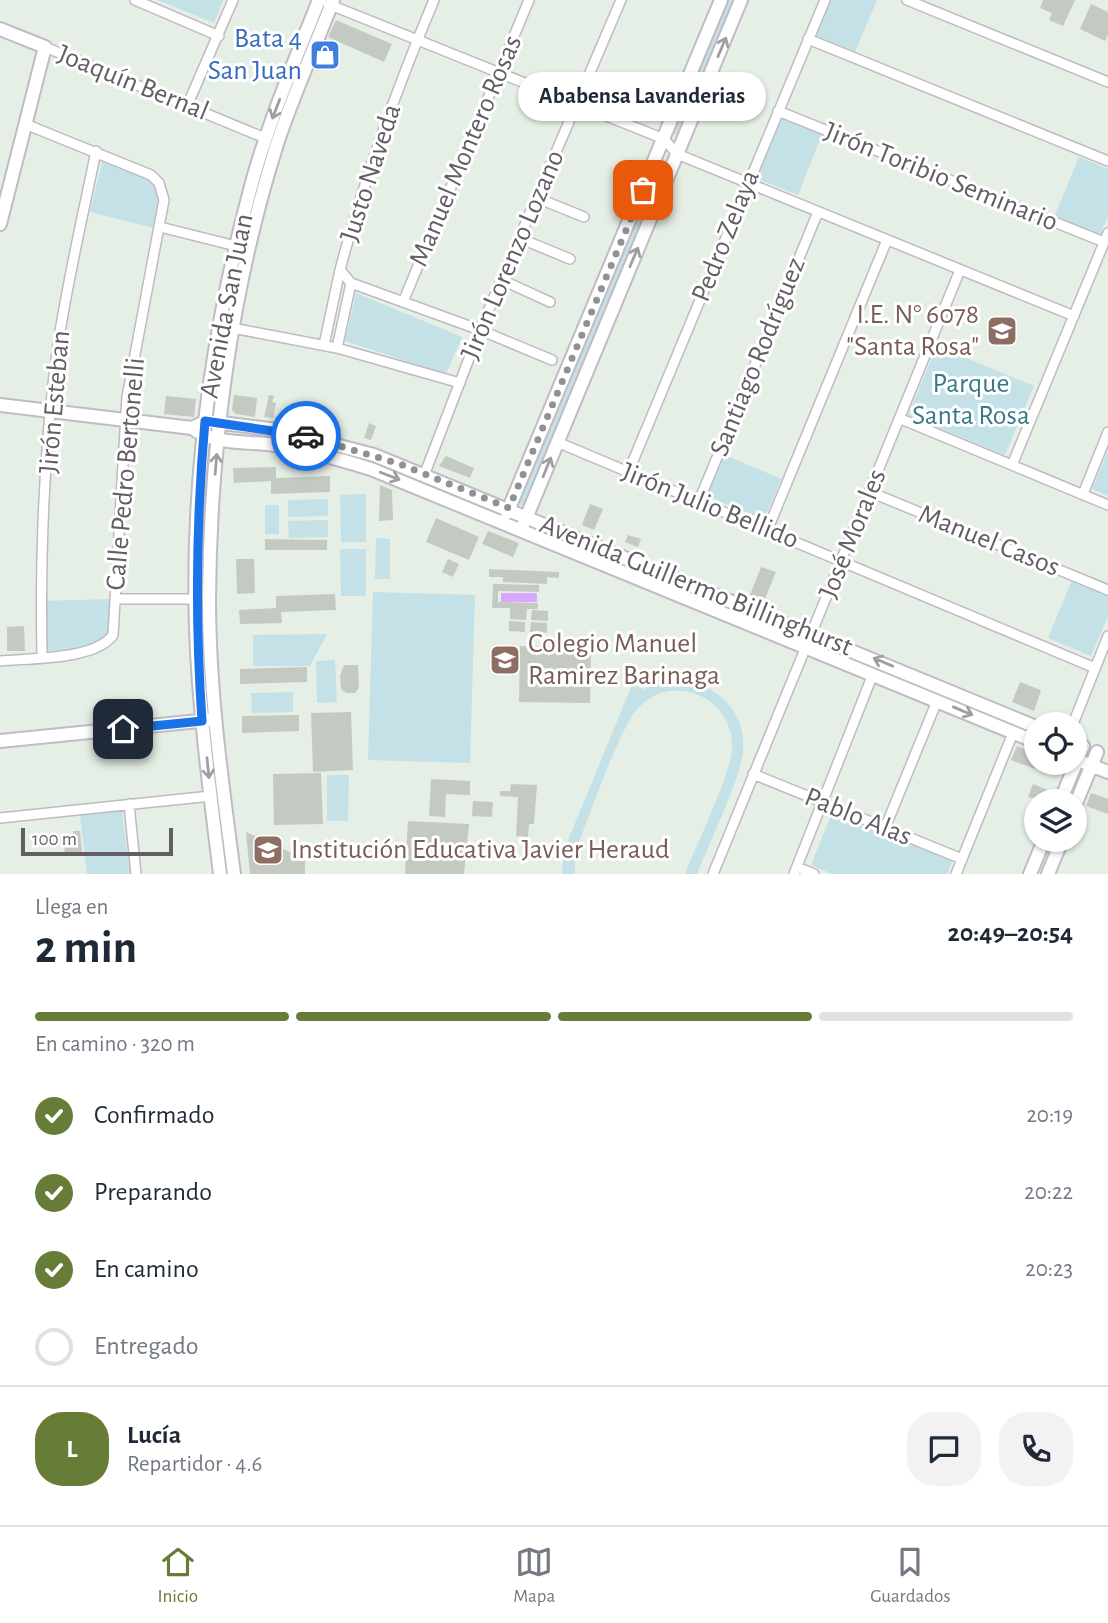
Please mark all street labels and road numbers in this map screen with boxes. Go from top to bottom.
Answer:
street label: Manuel Montero Rosas [405,31,527,271]
street label: Joaquín Bernal [53,40,213,126]
street label: Justo Naveda [336,101,406,245]
street label: Jirón Toribio Seminario [820,117,1062,237]
street label: Jirón Lorenzo Lozano [456,146,570,364]
street label: Pedro Zelaya [687,166,765,306]
street label: Avenida San Juan [195,211,259,401]
street label: Santiago Rodríguez [705,254,811,460]
street label: Jirón Esteban [35,329,75,475]
street label: Calle Pedro Bertonelli [102,356,150,592]
street label: Jirón Julio Bellido [617,458,803,554]
street label: José Morales [814,465,892,603]
street label: Manuel Casos [914,500,1064,582]
street label: Avenida Guillermo Billinghurst [536,510,856,662]
street label: Pablo Alas [800,783,916,851]

